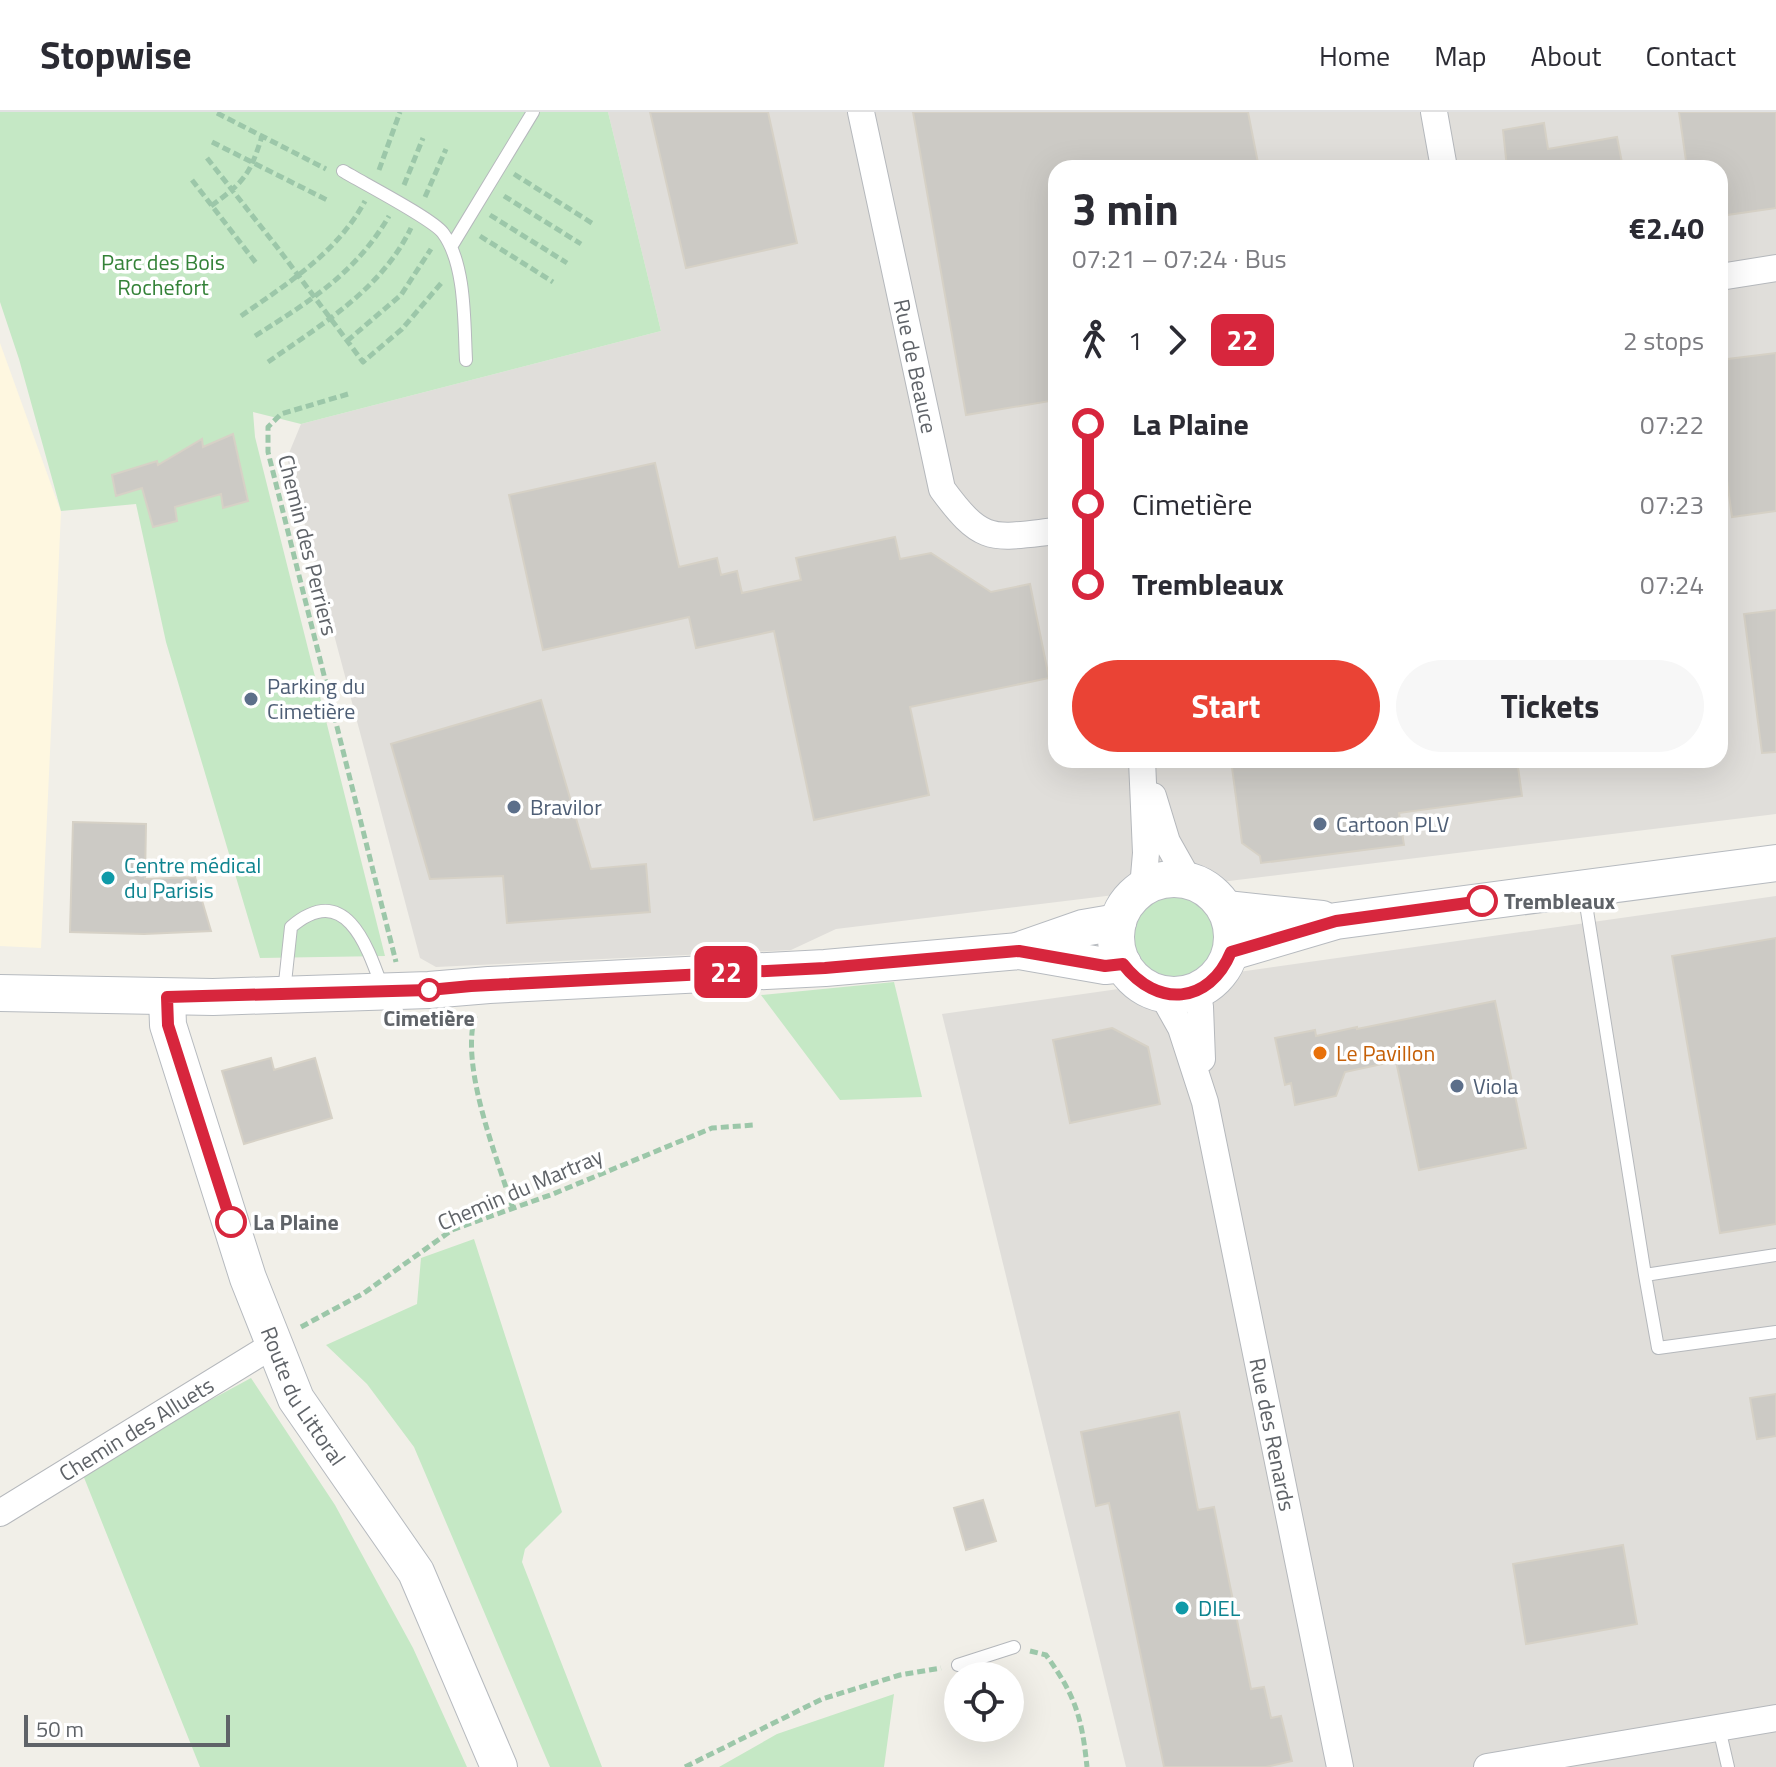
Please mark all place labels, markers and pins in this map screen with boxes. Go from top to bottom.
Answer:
place label: Parking du Cimetière [267,669,365,728]
marker: Parking du Cimetière [242,690,260,708]
place label: Bravilor [530,790,602,824]
marker: Bravilor [505,798,523,816]
place label: Cartoon PLV [1336,807,1449,841]
marker: Cartoon PLV [1311,815,1329,833]
place label: Centre médical du Parisis [124,848,261,907]
marker: Centre médical du Parisis [99,869,117,887]
place label: Trembleaux [1504,884,1616,918]
marker: Trembleaux [1467,886,1497,916]
marker: Cimetière [418,979,440,1001]
place label: Cimetière [383,1001,475,1035]
place label: Le Pavillon [1336,1036,1435,1070]
marker: Le Pavillon [1311,1044,1329,1062]
place label: Viola [1473,1069,1518,1103]
marker: Viola [1448,1077,1466,1095]
place label: La Plaine [253,1205,339,1239]
marker: La Plaine [216,1207,246,1237]
place label: DIEL [1198,1591,1241,1625]
marker: DIEL [1173,1599,1191,1617]

